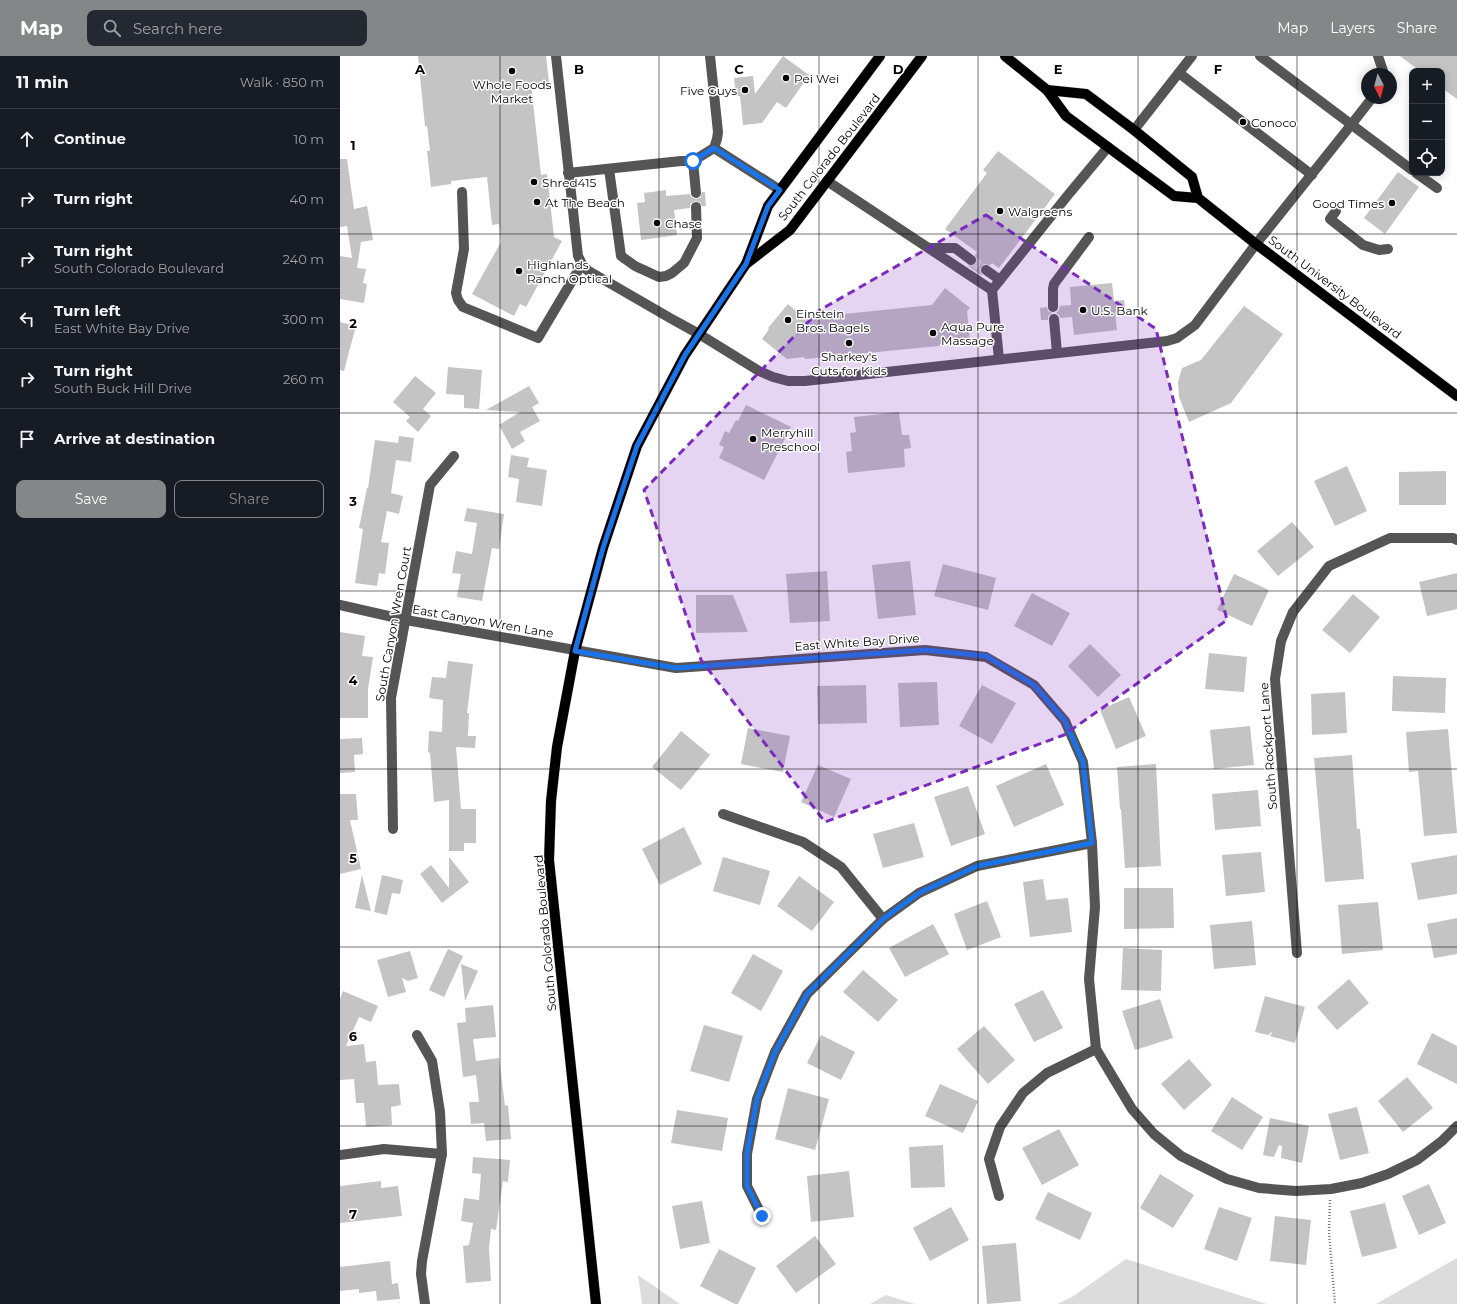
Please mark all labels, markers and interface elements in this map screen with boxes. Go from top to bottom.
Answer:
search box [87,10,367,46]
text: Map [20,17,63,40]
icon: search [101,17,123,39]
text: Search here [133,19,222,38]
text: Map [1277,19,1308,37]
text: Layers [1330,19,1375,37]
text: Share [1397,19,1437,37]
text: A [414,61,426,77]
text: B [574,61,584,77]
text: C [734,61,744,77]
text: D [893,61,904,77]
text: E [1054,61,1063,77]
text: F [1214,61,1222,77]
marker: Whole Foods Market [507,66,517,76]
north arrow [1361,68,1397,104]
map controls [1409,68,1445,176]
button: + [1409,68,1445,104]
place label: Pei Wei [794,71,839,86]
text: 11 min [16,72,69,92]
marker: Pei Wei [781,73,791,83]
text: Walk · 850 m [240,74,324,90]
place label: Whole Foods Market [473,77,552,106]
place label: Five Guys [680,83,737,98]
marker: Five Guys [740,85,750,95]
street label: South Colorado Boulevard [775,91,883,223]
button: − [1409,104,1445,140]
place label: Conoco [1251,115,1297,130]
marker: Conoco [1238,117,1248,127]
icon: ahead [16,128,38,150]
text: Continue [54,129,126,148]
text: 10 m [294,131,324,147]
text: 1 [350,137,356,153]
button: locate [1409,140,1445,176]
route start [684,152,702,170]
place label: Shred415 [542,175,596,190]
marker: Shred415 [529,177,539,187]
icon: right [16,188,38,210]
text: Turn right [54,189,133,208]
text: 40 m [290,191,324,207]
place label: At The Beach [545,195,625,210]
place label: Good Times [1312,196,1384,211]
marker: At The Beach [532,197,542,207]
marker: Good Times [1387,198,1397,208]
place label: Walgreens [1008,204,1072,219]
marker: Walgreens [995,206,1005,216]
place label: Chase [665,216,702,231]
marker: Chase [652,218,662,228]
street label: South University Boulevard [1266,232,1404,342]
text: Turn right [54,241,133,260]
icon: right [16,248,38,270]
text: 240 m [283,251,324,267]
place label: Highlands Ranch Optical [527,257,612,286]
text: South Colorado Boulevard [54,260,224,276]
marker: Highlands Ranch Optical [514,266,524,276]
text: Turn left [54,301,121,320]
place label: U.S. Bank [1091,303,1149,318]
marker: U.S. Bank [1078,305,1088,315]
place label: Einstein Bros. Bagels [796,306,870,335]
icon: left [16,308,38,330]
text: 300 m [282,311,324,327]
text: 2 [349,315,357,331]
marker: Einstein Bros. Bagels [783,315,793,325]
place label: Aqua Pure Massage [941,319,1005,348]
text: East White Bay Drive [54,320,190,336]
marker: Aqua Pure Massage [928,328,938,338]
marker: Sharkey's Cuts for Kids [844,338,854,348]
place label: Sharkey's Cuts for Kids [811,349,887,378]
text: Turn right [54,361,133,380]
icon: right [16,368,38,390]
text: 260 m [283,371,324,387]
text: South Buck Hill Drive [54,380,192,396]
place label: Merryhill Preschool [761,425,820,454]
icon: arrive [16,428,38,450]
text: Arrive at destination [54,429,215,448]
marker: Merryhill Preschool [748,434,758,444]
button: Save [16,480,166,518]
button: Share [174,480,324,518]
text: 3 [348,493,357,509]
street label: South Canyon Wren Court [372,545,414,703]
street label: East Canyon Wren Lane [411,601,555,641]
street label: East White Bay Drive [794,630,920,654]
text: 4 [349,672,358,688]
street label: South Rockport Lane [1256,682,1280,810]
text: 5 [349,850,357,866]
street label: South Colorado Boulevard [531,854,559,1012]
text: 6 [349,1028,358,1044]
text: 7 [349,1206,357,1222]
route end [753,1207,771,1225]

